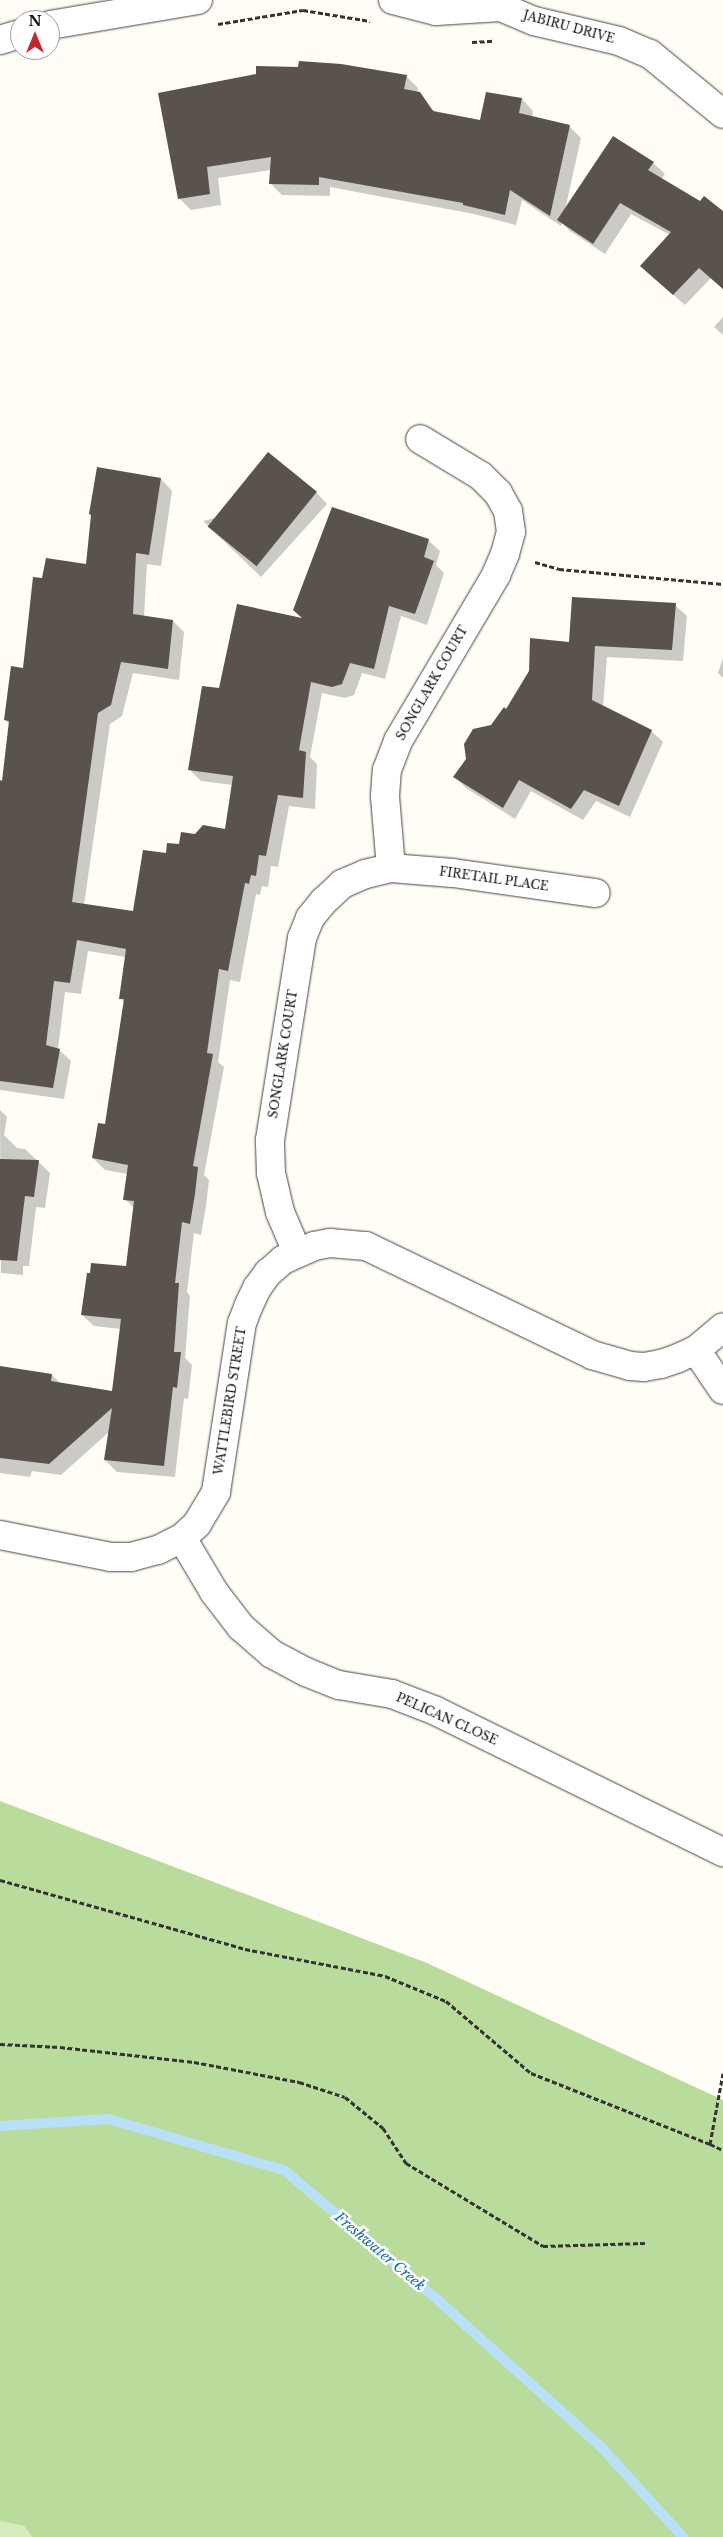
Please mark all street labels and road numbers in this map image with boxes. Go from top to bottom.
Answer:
street label: JABIRU DRIVE [522,8,616,46]
street label: SONGLARK COURT [393,623,471,743]
street label: FIRETAIL PLACE [438,864,550,894]
street label: SONGLARK COURT [266,989,300,1119]
street label: WATTLEBIRD STREET [211,1326,249,1476]
street label: PELICAN CLOSE [394,1690,500,1748]

